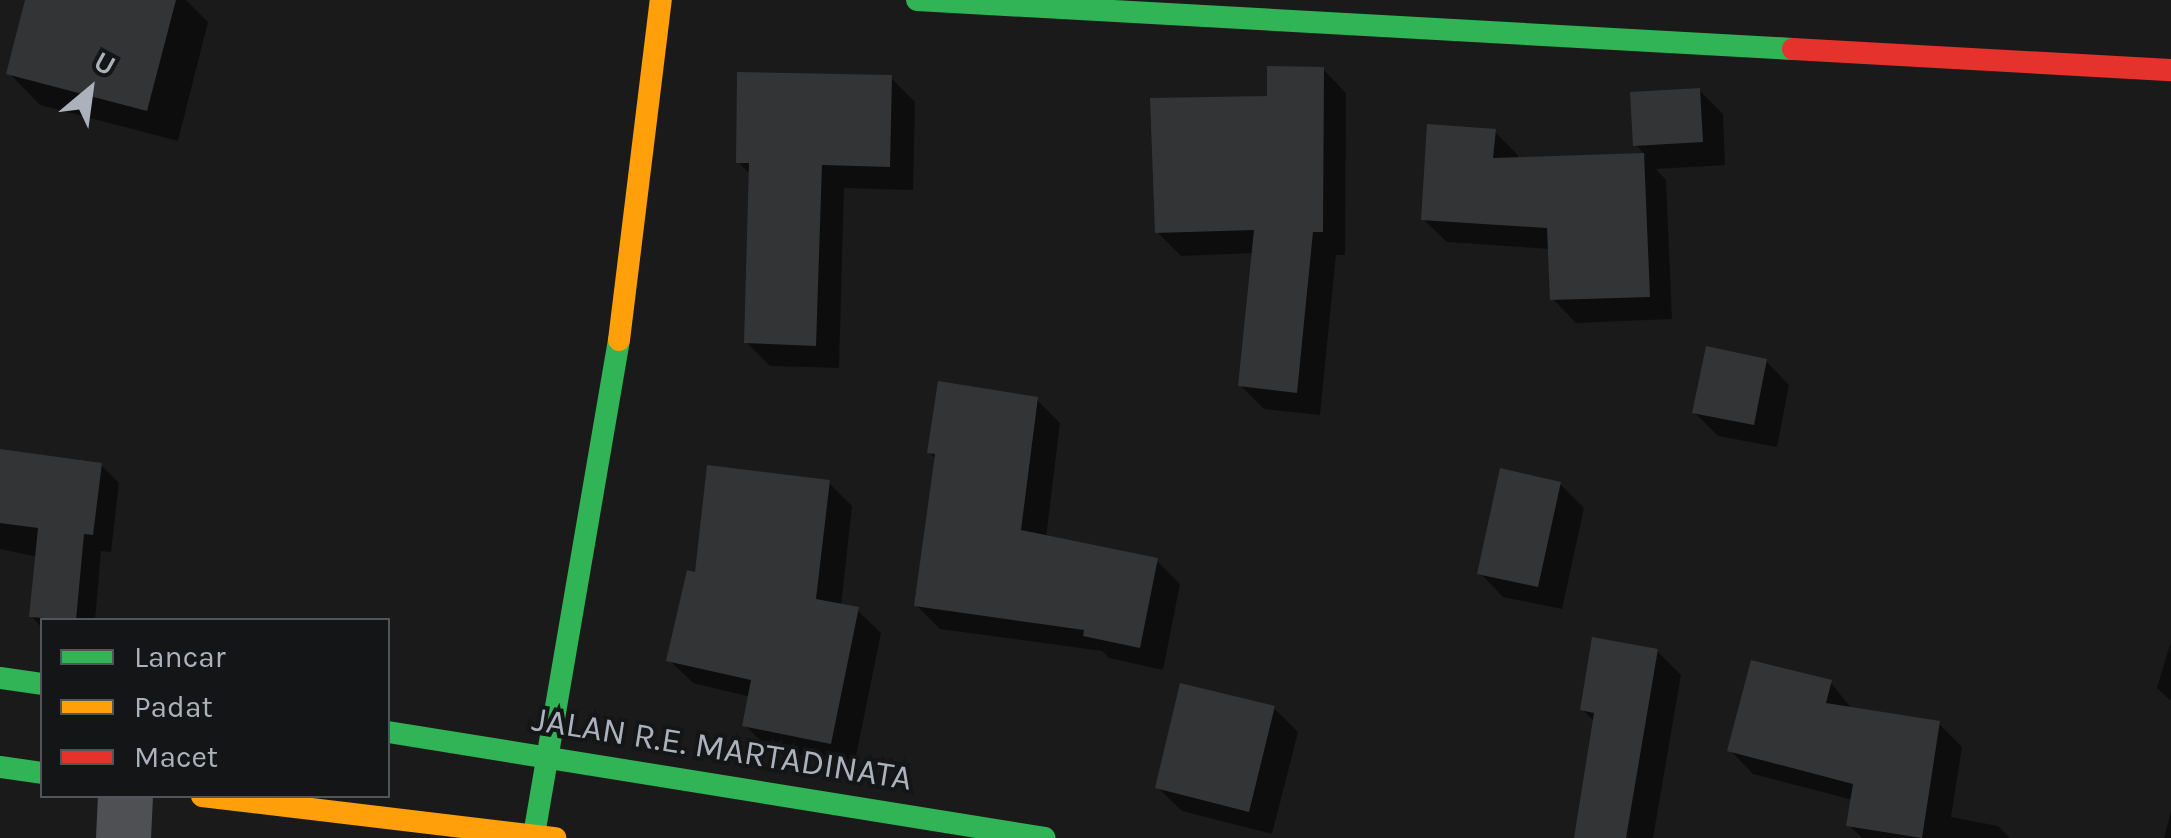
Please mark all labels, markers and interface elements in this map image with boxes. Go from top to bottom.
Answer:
north arrow [40,40,140,140]
text: U [88,44,121,82]
legend [40,618,390,798]
text: Lancar [134,639,226,675]
text: Padat [134,689,213,725]
street label: JALAN R.E. MARTADINATA [529,698,915,800]
text: Macet [134,739,218,775]

